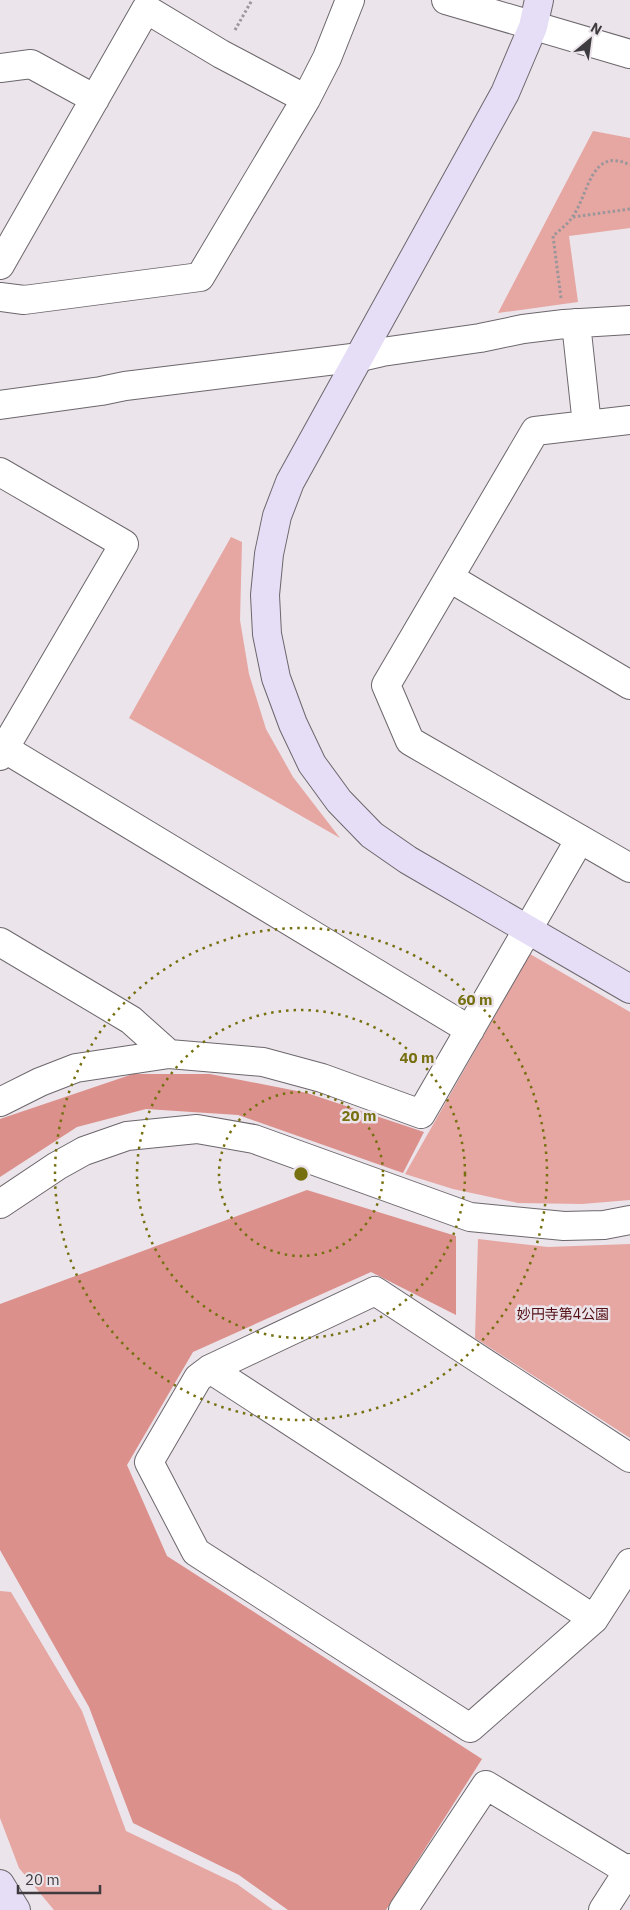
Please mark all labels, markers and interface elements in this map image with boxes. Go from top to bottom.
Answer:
north arrow [565,15,615,65]
text: N [588,18,605,39]
text: 60 m [458,990,492,1009]
text: 40 m [400,1048,434,1067]
text: 20 m [342,1106,376,1125]
centre of rings [292,1165,310,1183]
park label: 妙円寺第4公園 [517,1305,609,1323]
scale bar [18,1862,100,1894]
text: 20 m [25,1870,60,1889]

